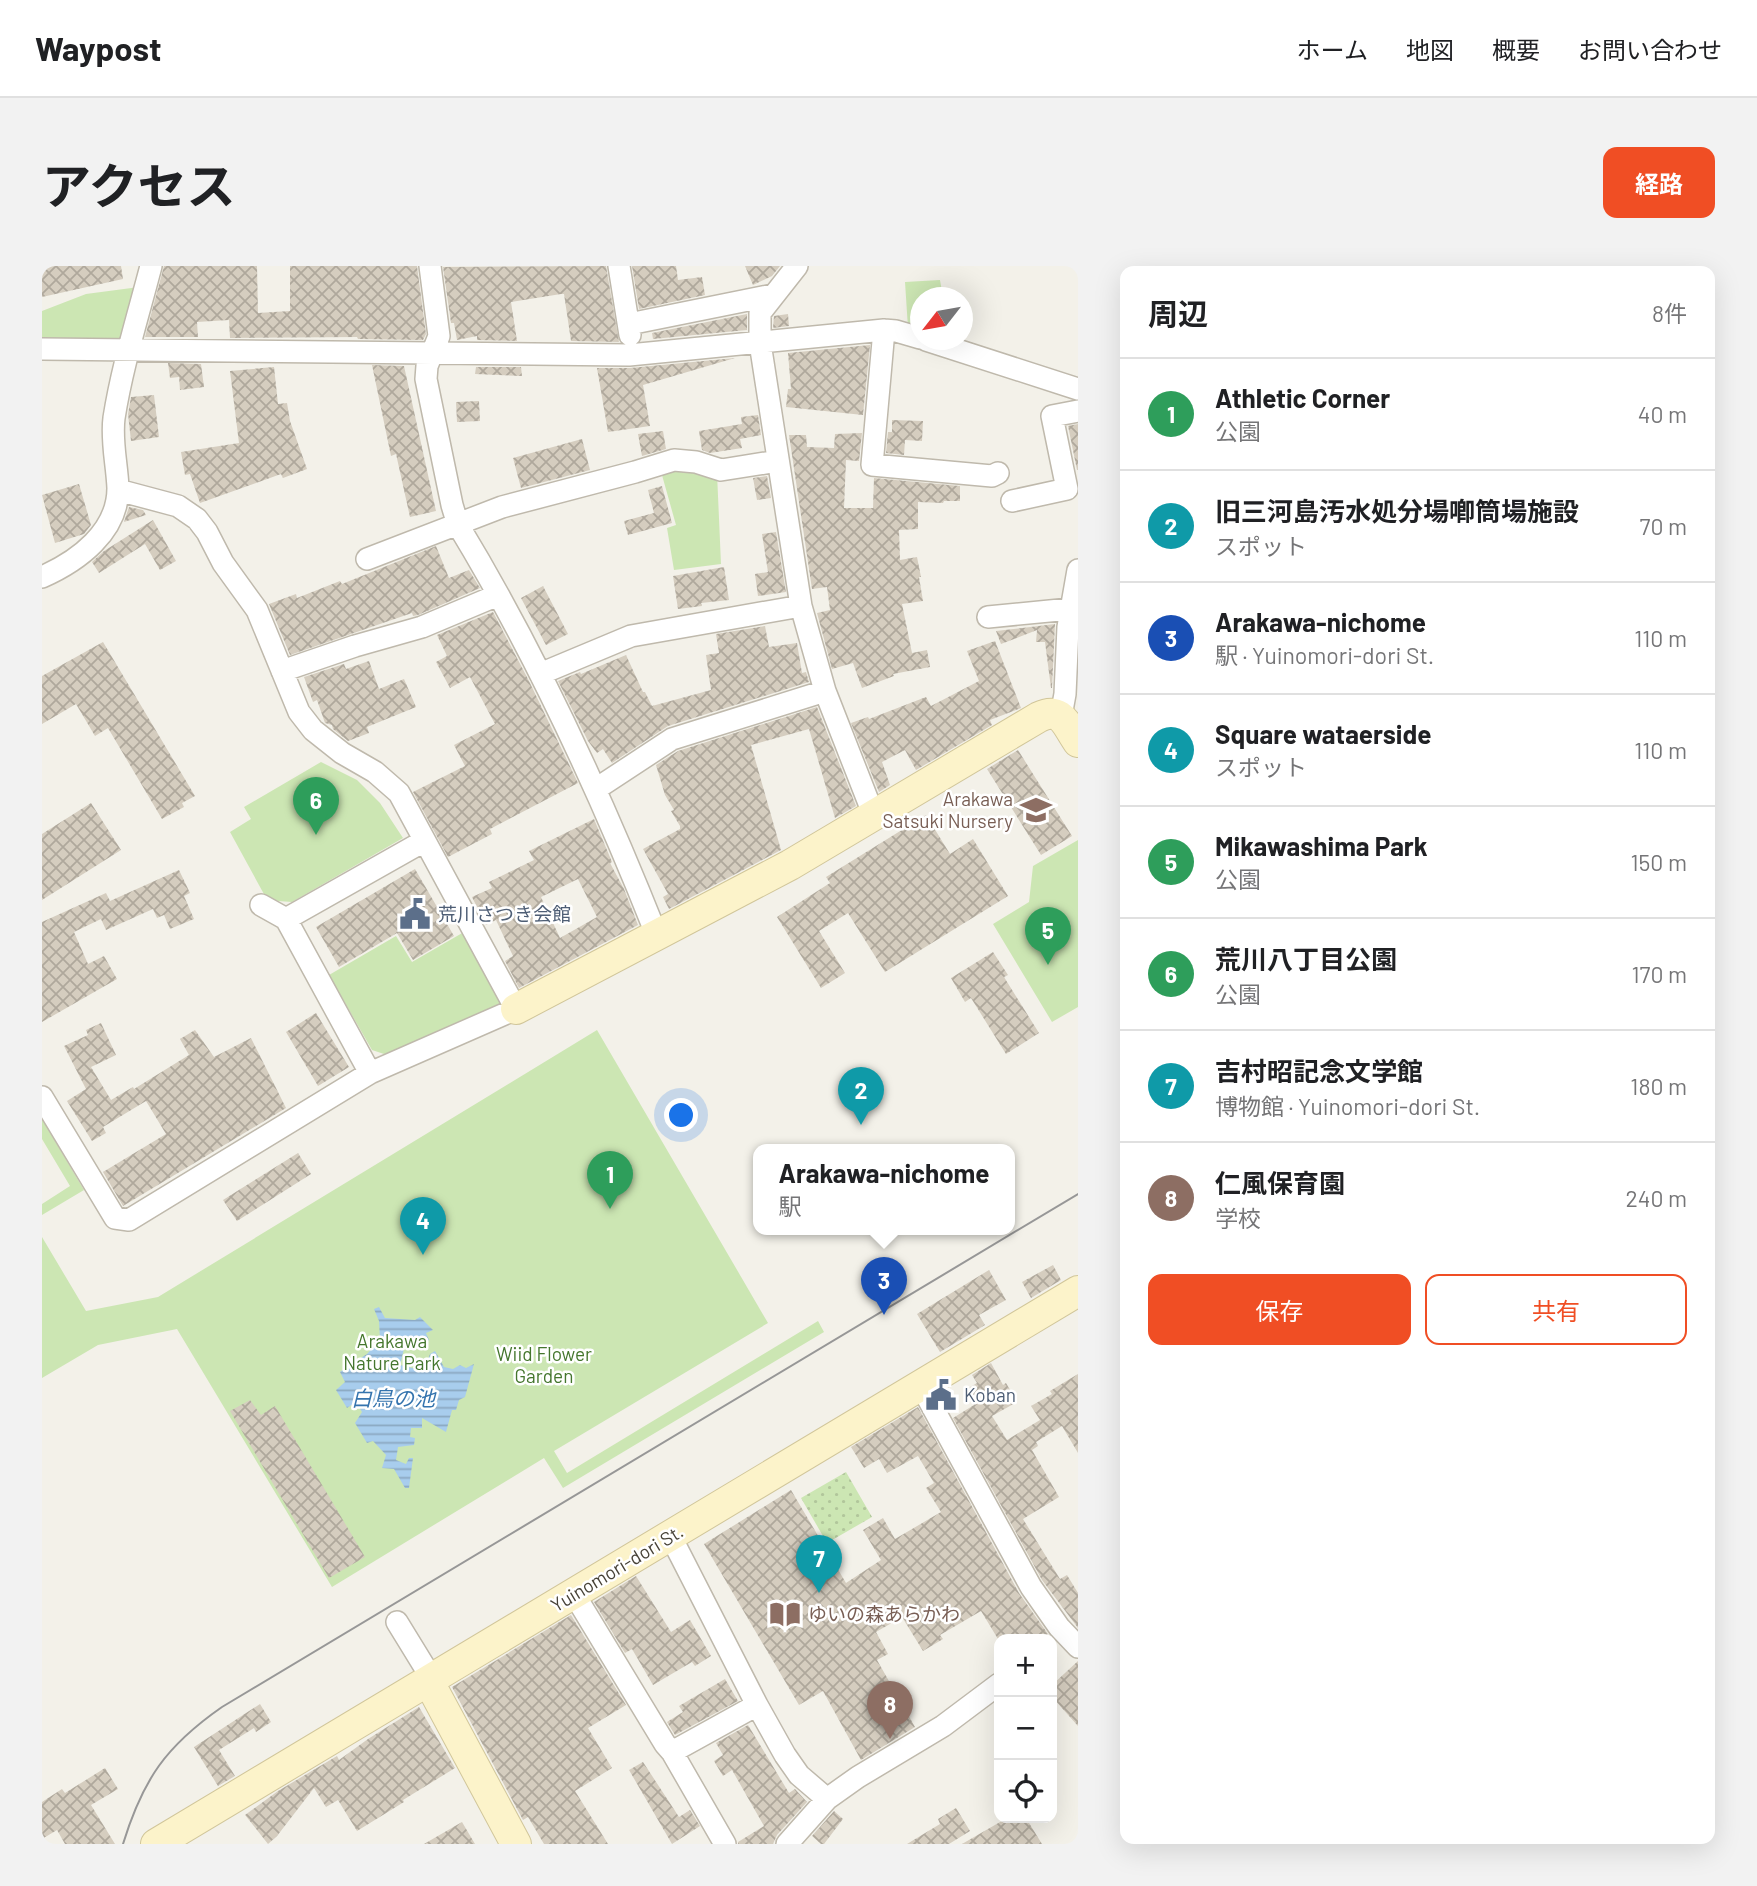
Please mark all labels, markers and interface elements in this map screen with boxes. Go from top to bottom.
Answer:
text: Waypost [35,28,162,68]
text: ホーム [1297,35,1368,64]
text: 地図 [1406,35,1454,64]
text: 概要 [1492,35,1540,64]
text: お問い合わせ [1578,35,1722,64]
button: 経路 [1603,147,1715,218]
text: アクセス [42,155,236,214]
north arrow [910,287,973,350]
text: 周辺 [1148,295,1208,331]
text: 8件 [1652,299,1687,327]
text: Athletic Corner [1215,382,1390,413]
text: 1 [1167,400,1175,428]
text: 40 m [1638,400,1687,428]
text: 公園 [1215,417,1261,445]
text: 旧三河島汚水処分場喞筒場施設 [1215,495,1579,526]
text: 2 [1165,512,1177,540]
text: 70 m [1640,512,1687,540]
text: スポット [1215,532,1307,560]
text: Arakawa-nichome [1215,606,1426,637]
text: 3 [1165,624,1177,652]
text: 110 m [1634,624,1687,652]
text: 駅 · Yuinomori-dori St. [1215,641,1434,669]
text: Square wataerside [1215,718,1431,749]
text: 4 [1164,736,1178,764]
text: 110 m [1634,736,1687,764]
text: スポット [1215,753,1307,781]
pin: 6 [293,777,339,835]
place label: Arakawa Satsuki Nursery [883,787,1013,832]
school or university icon: Arakawa Satsuki Nursery [1019,793,1053,827]
text: Mikawashima Park [1215,830,1428,861]
text: 5 [1165,848,1177,876]
text: 150 m [1631,848,1687,876]
text: 公園 [1215,865,1261,893]
public building icon: 荒川さつき会館 [398,897,432,931]
place label: 荒川さつき会館 [438,902,571,925]
pin: 5 [1025,907,1071,965]
text: 荒川八丁目公園 [1215,943,1397,974]
text: 6 [1165,960,1177,988]
text: 170 m [1631,960,1687,988]
text: 公園 [1215,980,1261,1008]
text: 吉村昭記念文学館 [1215,1055,1423,1086]
pin: 2 [838,1067,884,1125]
text: 7 [1165,1072,1177,1100]
text: 180 m [1630,1072,1687,1100]
text: 博物館 · Yuinomori-dori St. [1215,1092,1480,1120]
your location [664,1098,698,1132]
popup [753,1144,1015,1235]
pin: 1 [587,1151,633,1209]
text: Arakawa-nichome [779,1157,989,1188]
text: 仁風保育園 [1215,1167,1345,1198]
text: 8 [1165,1184,1177,1212]
text: 240 m [1625,1184,1687,1212]
text: 駅 [779,1192,802,1220]
pin: 4 [400,1197,446,1255]
text: 学校 [1215,1204,1261,1232]
pin: 3 [861,1257,907,1315]
button: 保存 [1148,1274,1411,1345]
button: 共有 [1425,1274,1687,1345]
park label: Arakawa Nature Park [343,1329,441,1374]
park label: Wiid Flower Garden [496,1342,592,1387]
public building icon: Koban [924,1378,958,1412]
place label: Koban [964,1383,1016,1406]
water label: 白鳥の池 [351,1385,437,1410]
street label: Yuinomori-dori St. [546,1519,687,1616]
pin: 7 [796,1535,842,1593]
library icon: ゆいの森あらかわ [768,1597,802,1631]
place label: ゆいの森あらかわ [808,1602,960,1625]
map controls [994,1634,1057,1823]
button: + [994,1634,1057,1697]
pin: 8 [867,1681,913,1739]
button: − [994,1697,1057,1760]
button: locate [994,1760,1057,1823]

